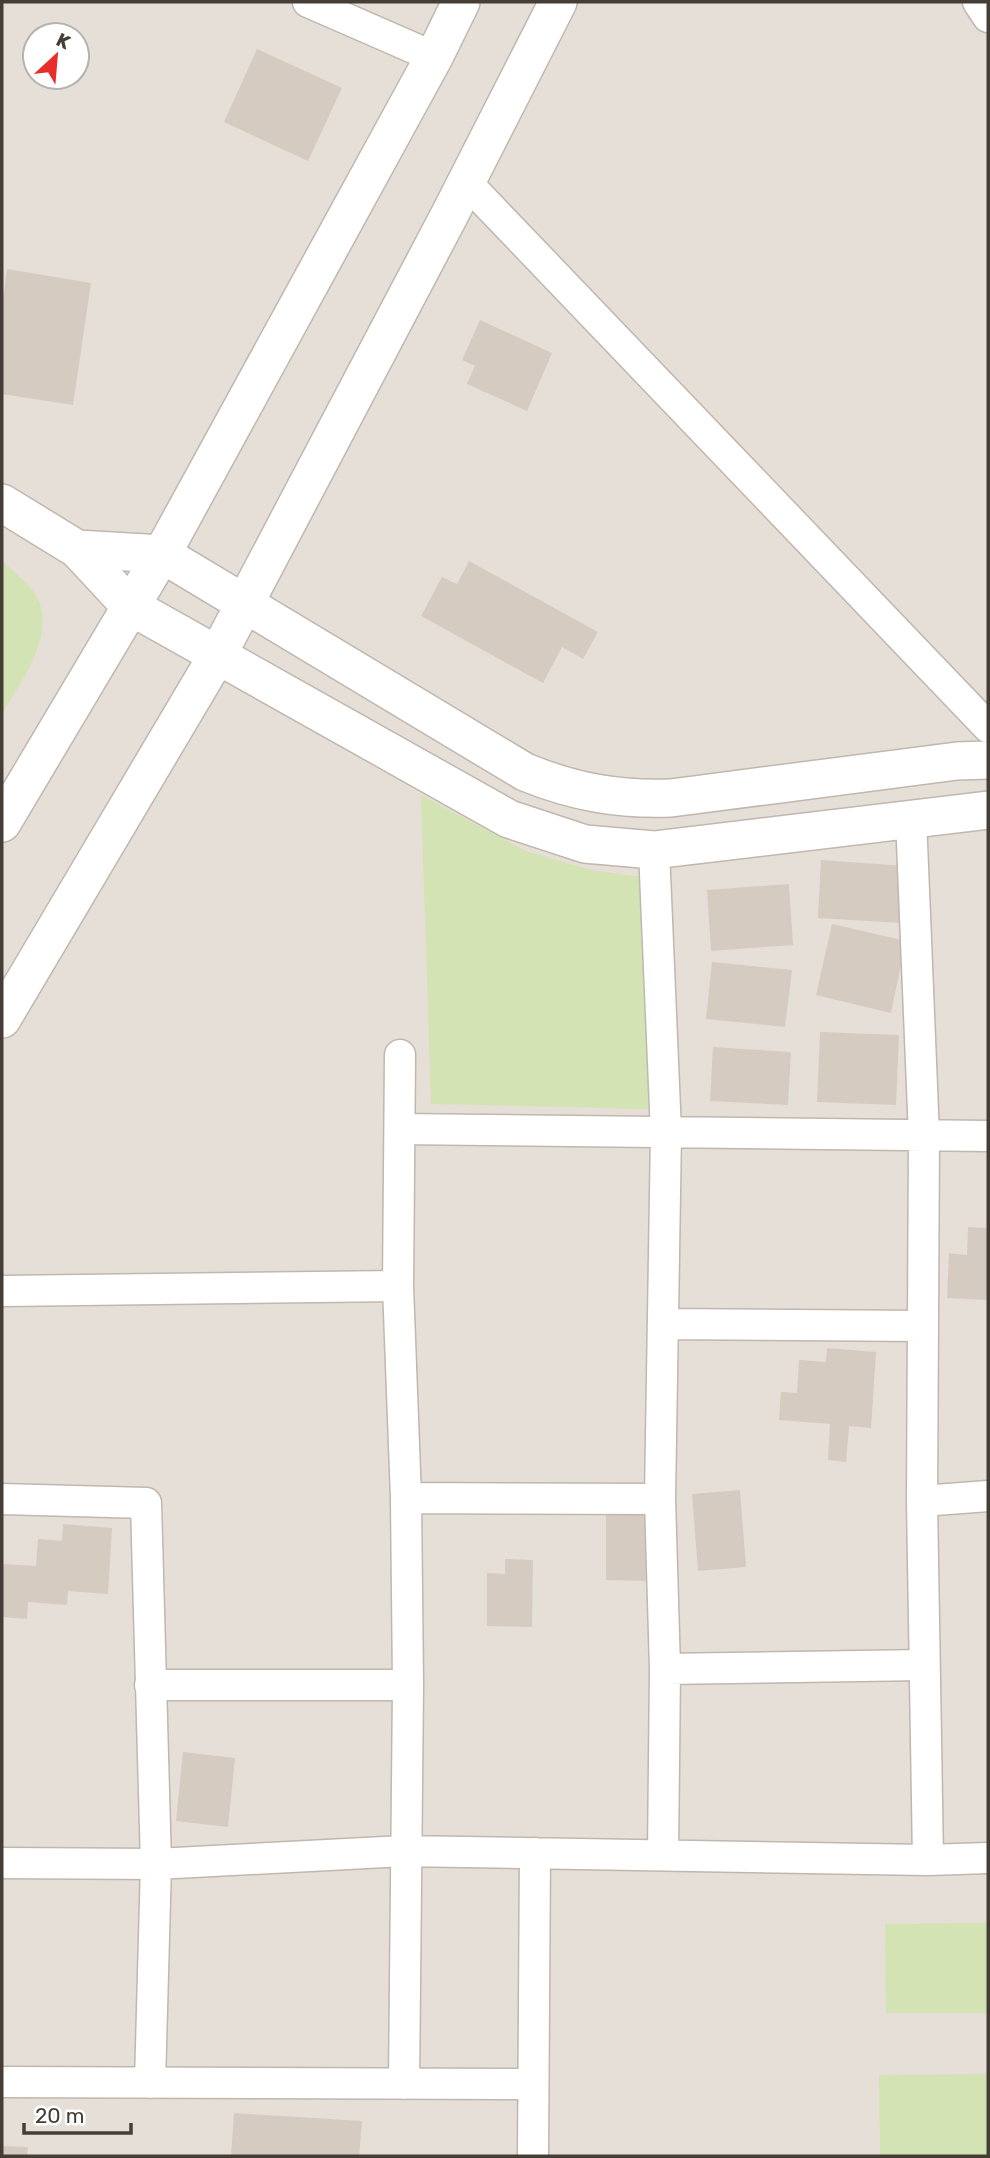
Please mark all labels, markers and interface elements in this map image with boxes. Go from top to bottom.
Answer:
north arrow [21,21,91,91]
text: K [53,28,74,54]
scale bar [24,2092,131,2136]
text: 20 m [35,2103,84,2128]

